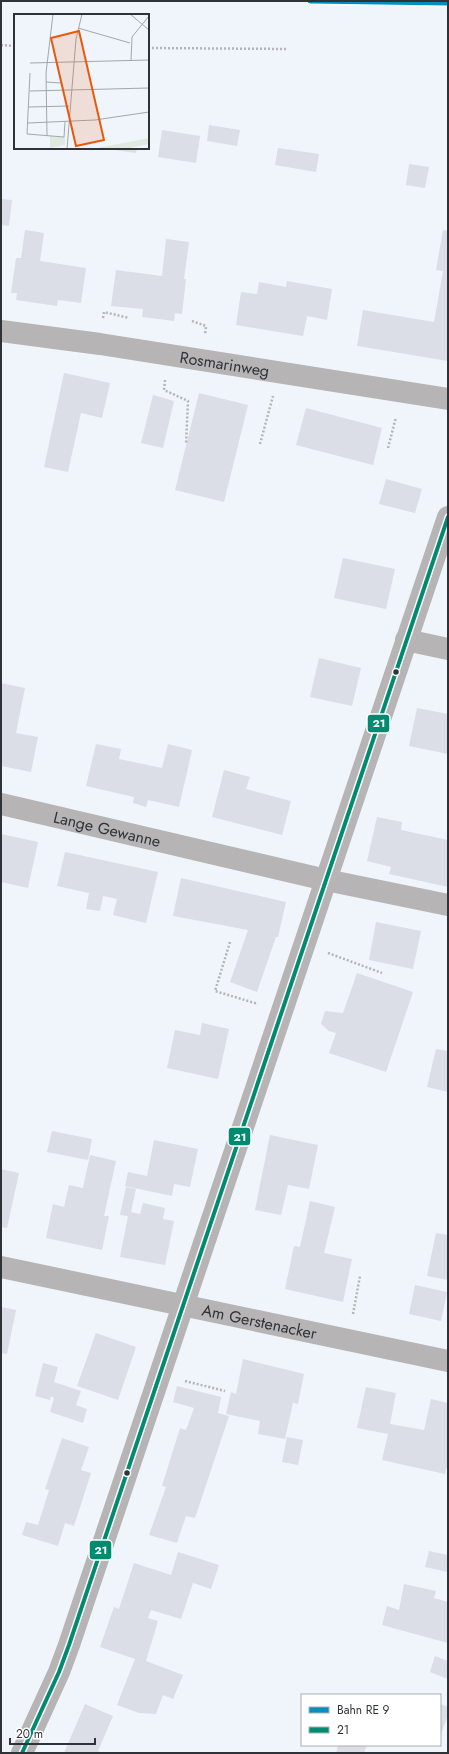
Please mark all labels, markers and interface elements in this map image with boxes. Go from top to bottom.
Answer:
inset map [14,14,149,149]
street label: Rosmarinweg [178,345,271,382]
unlabelled marker [391,667,401,677]
line badge: 21 [367,714,390,733]
text: 21 [373,715,385,731]
street label: Lange Gewanne [51,805,163,852]
line badge: 21 [228,1127,251,1146]
text: 21 [234,1129,246,1145]
street label: Am Gerstenacker [200,1298,319,1345]
unlabelled marker [122,1468,132,1478]
line badge: 21 [89,1540,112,1560]
text: 21 [95,1542,107,1558]
legend [301,1694,441,1746]
text: Bahn RE 9 [337,1701,390,1719]
scale bar [10,1720,95,1746]
text: 21 [337,1721,349,1739]
text: 20 m [16,1725,43,1743]

